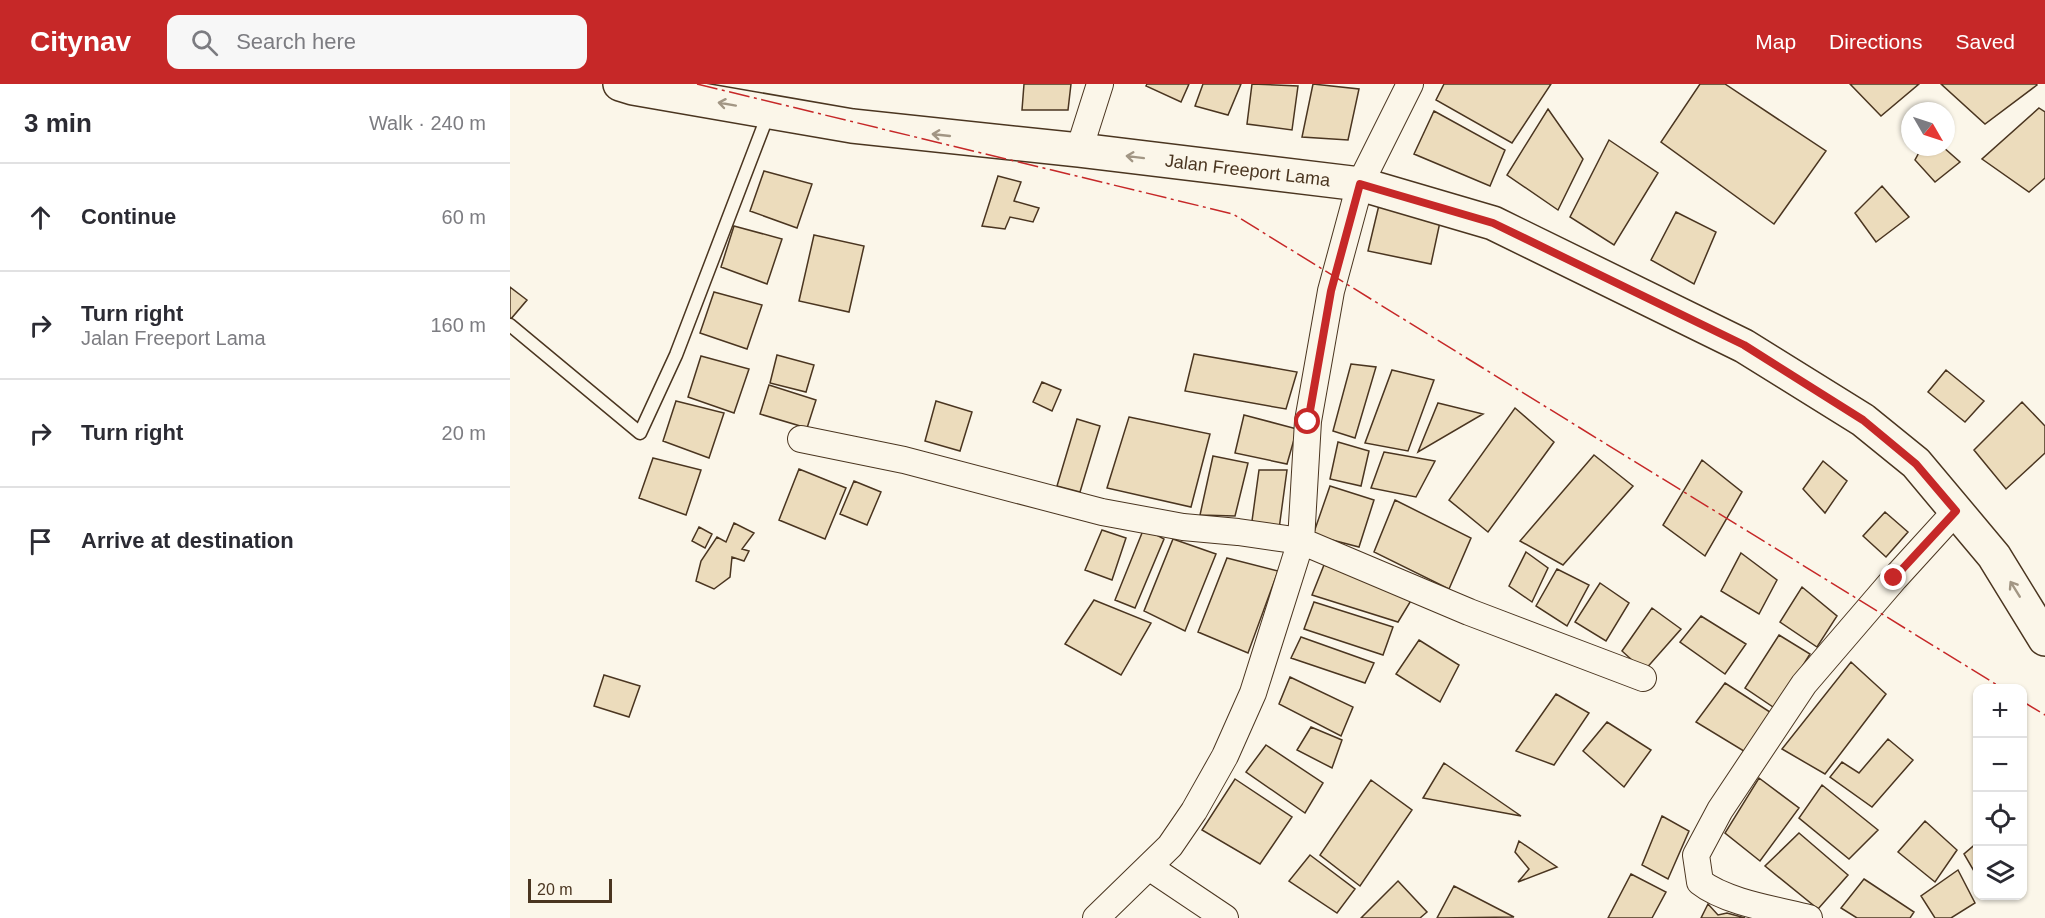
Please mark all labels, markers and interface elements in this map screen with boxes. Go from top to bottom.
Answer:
search box [167,15,587,69]
text: Citynav [30,26,131,57]
icon: search [188,26,221,59]
text: Search here [236,29,356,54]
text: Map [1755,30,1796,53]
text: Directions [1829,30,1922,53]
text: Saved [1955,30,2015,53]
one-way arrow [718,99,737,110]
north arrow [1901,102,1955,156]
text: 3 min [24,108,92,138]
text: Walk · 240 m [369,112,486,134]
one-way arrow [931,129,951,140]
street label: Jalan Freeport Lama [1164,150,1332,190]
one-way arrow [1125,151,1145,162]
icon: ahead [24,201,57,234]
text: Continue [81,204,176,229]
text: 60 m [442,206,486,228]
text: Turn right [81,301,183,326]
icon: right [24,309,57,342]
text: 160 m [430,314,486,336]
text: Jalan Freeport Lama [81,327,266,349]
route start [1294,408,1320,434]
icon: right [24,417,57,450]
text: Turn right [81,420,183,445]
text: 20 m [442,422,486,444]
icon: arrive [24,525,57,558]
text: Arrive at destination [81,528,294,553]
route end [1880,564,1906,590]
one-way arrow [2008,581,2020,598]
map controls [1973,684,2027,900]
button: + [1973,684,2027,738]
button: − [1973,738,2027,792]
button: locate [1973,792,2027,846]
button: layers [1973,846,2027,900]
scale bar [528,876,612,904]
text: 20 m [537,881,573,898]

